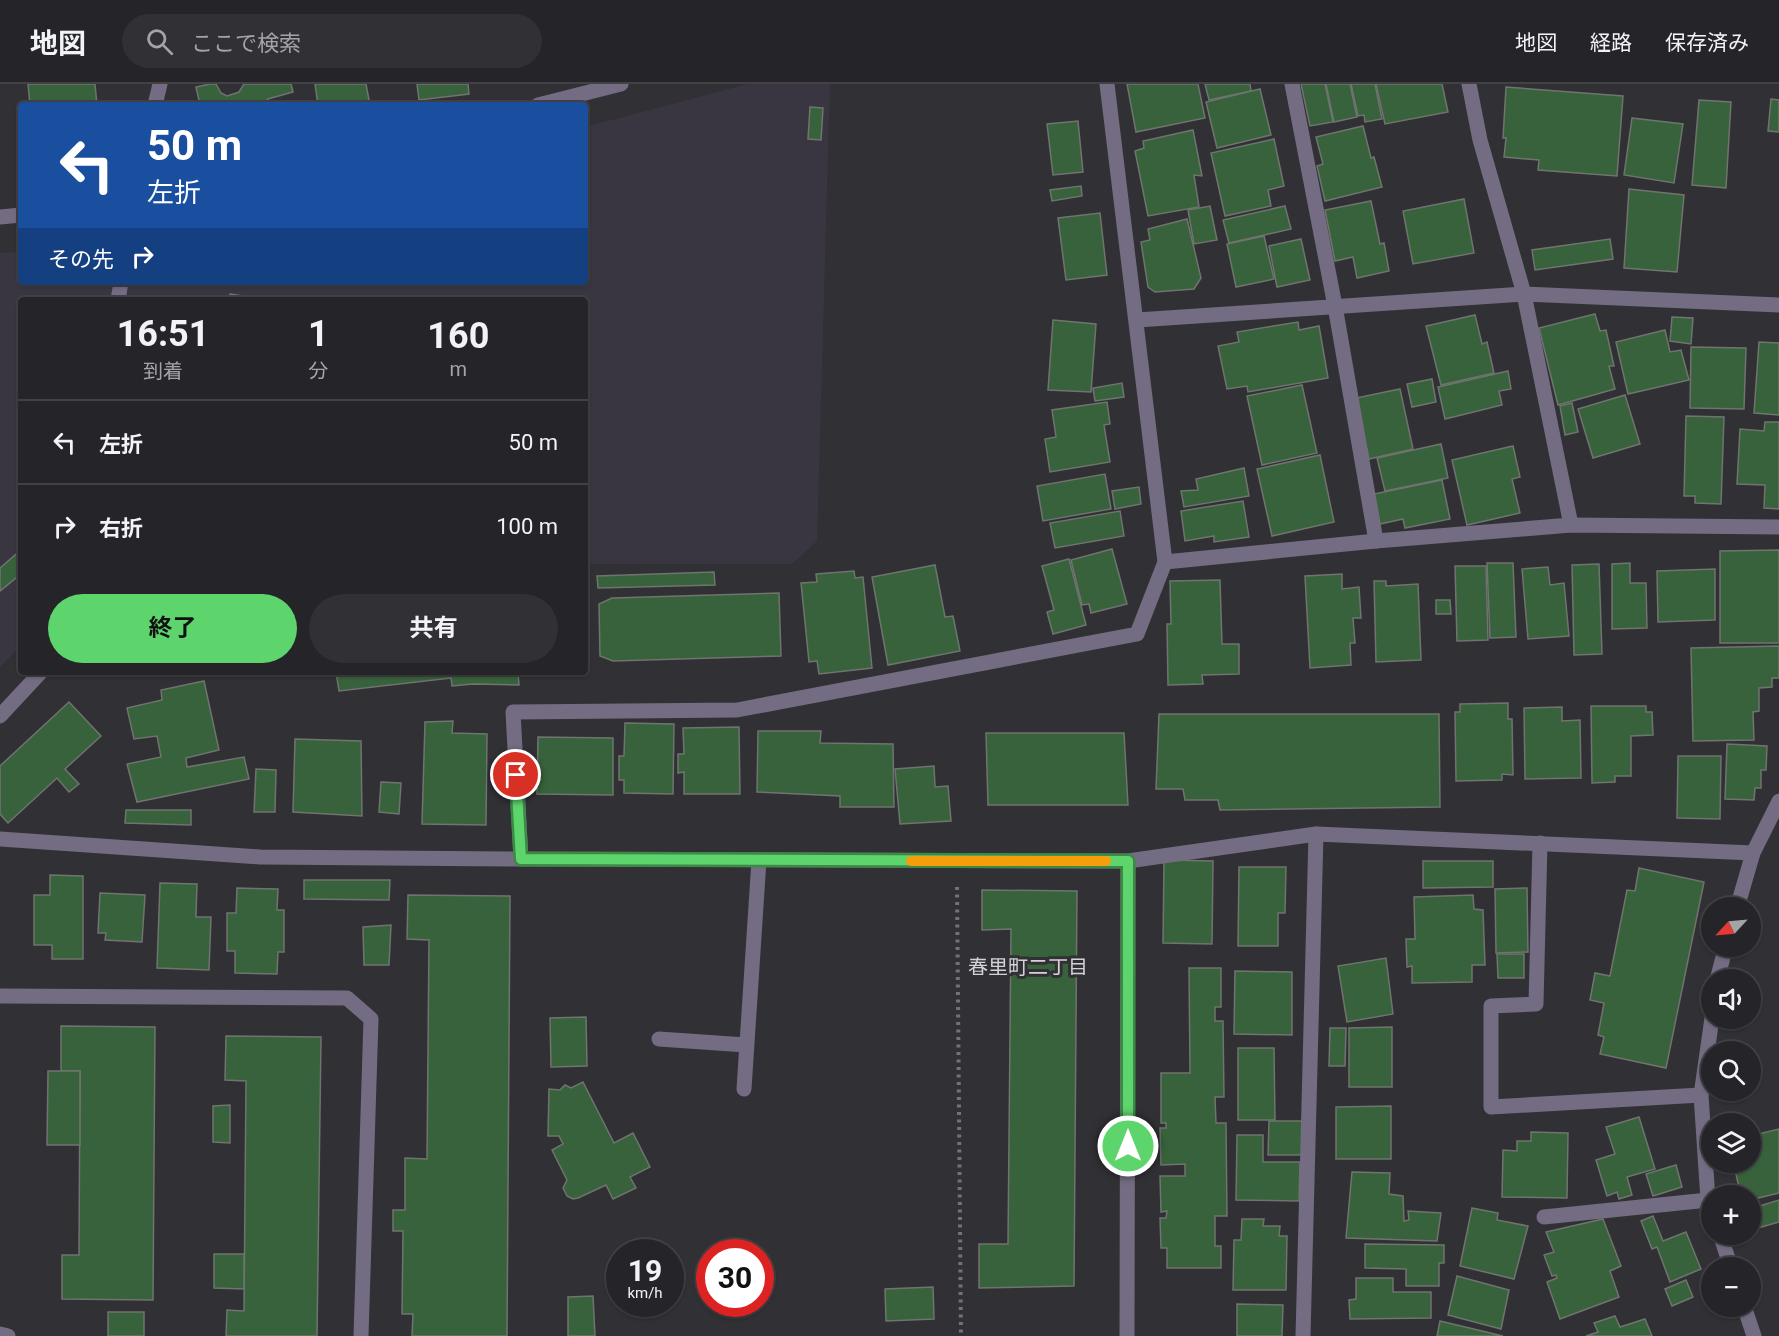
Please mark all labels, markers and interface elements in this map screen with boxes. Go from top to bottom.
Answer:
search box [122,14,542,68]
icon: search [143,25,176,58]
text: 地図 [30,27,86,60]
text: ここで検索 [191,31,301,56]
text: 地図 [1515,31,1557,55]
text: 経路 [1590,31,1632,55]
text: 保存済み [1665,31,1749,55]
text: 50 m [147,121,242,170]
icon: left [48,126,126,204]
text: 左折 [147,177,201,209]
icon: right [126,240,159,273]
text: その先 [48,247,114,272]
text: 16:51 [117,313,209,355]
text: 1 [308,313,329,355]
text: 160 [427,315,489,357]
text: m [450,357,467,381]
text: 到着 [143,359,183,383]
text: 分 [308,359,328,383]
icon: left [48,426,81,459]
text: 50 m [509,430,558,455]
text: 左折 [99,432,143,457]
icon: right [48,510,81,543]
text: 100 m [496,514,558,539]
text: 右折 [99,516,143,541]
button: 終了 [48,594,297,663]
button: 共有 [309,594,558,663]
pin [490,749,541,800]
icon: arrive [499,758,532,791]
north arrow [1701,897,1761,957]
map controls [1701,897,1761,1317]
district label: 春里町二丁目 [968,955,1088,979]
button: sound [1701,969,1761,1029]
button: search [1701,1041,1761,1101]
button: layers [1701,1113,1761,1173]
position arrow [1096,1114,1160,1178]
button: + [1701,1185,1761,1245]
speed limit sign: 30 [696,1239,774,1317]
text: 19 [628,1253,662,1288]
button: − [1701,1257,1761,1317]
text: km/h [627,1284,663,1302]

